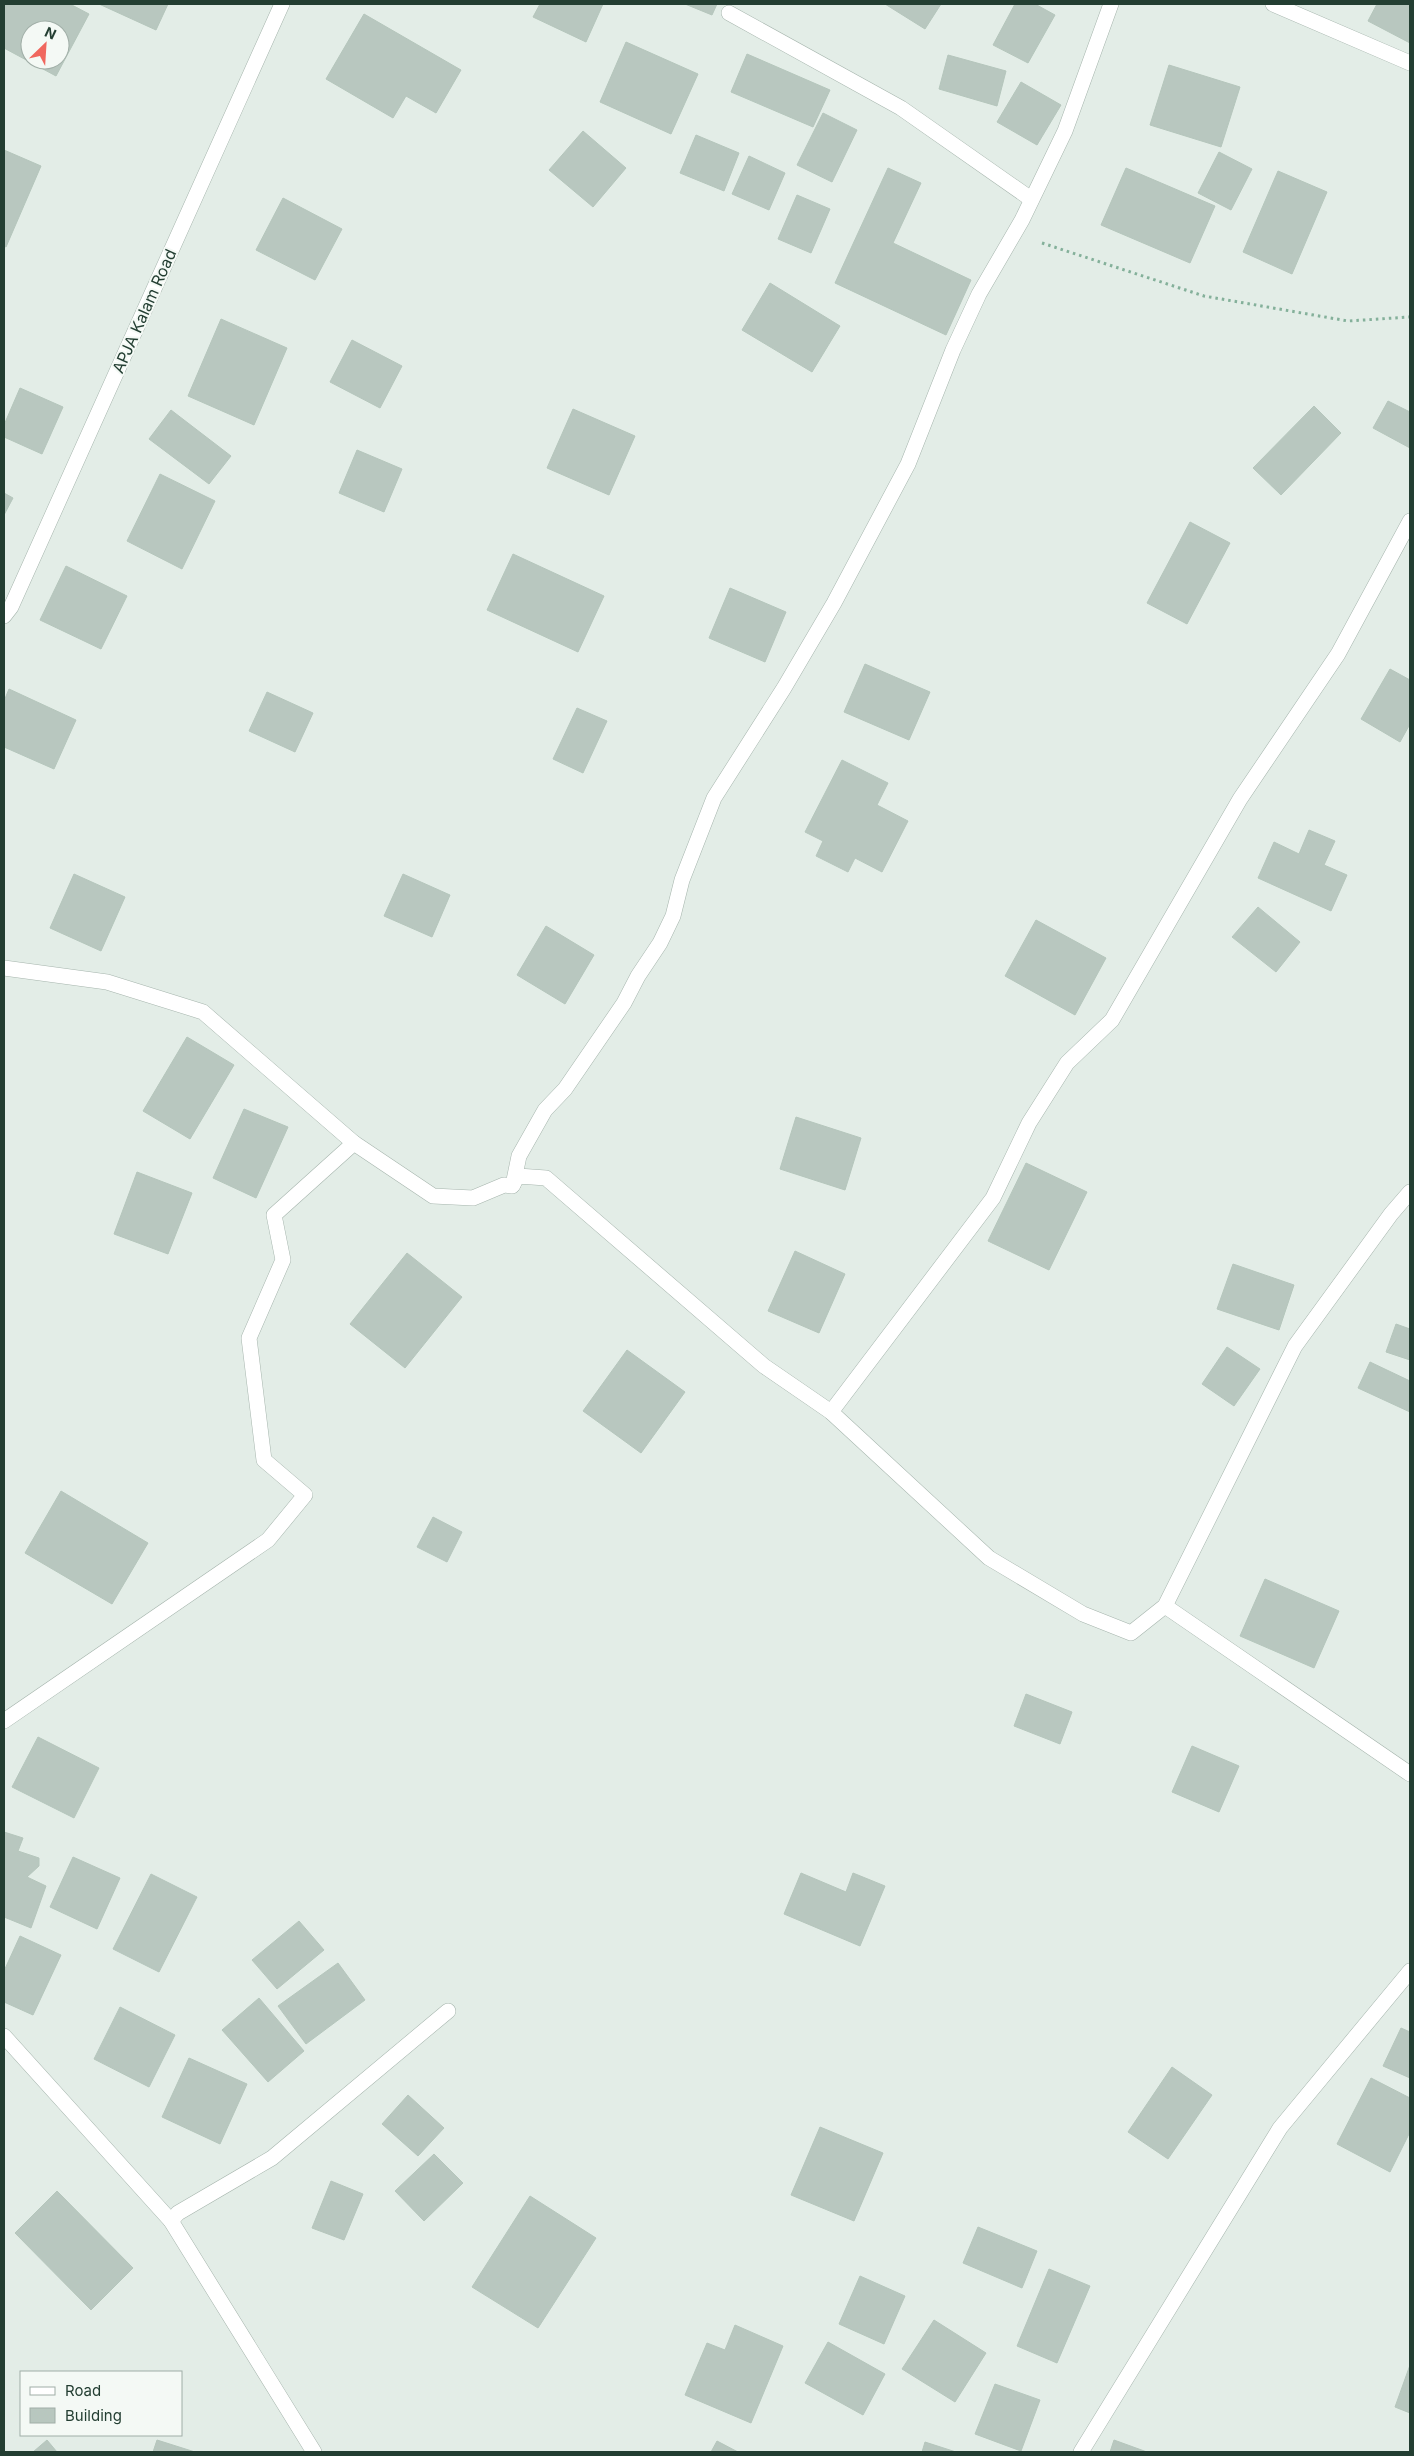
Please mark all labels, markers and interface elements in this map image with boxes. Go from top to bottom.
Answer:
north arrow [20,20,70,70]
text: N [42,23,59,43]
street label: APJA Kalam Road [108,246,180,376]
legend [20,2371,182,2436]
text: Road [65,2381,101,2400]
text: Building [65,2406,122,2425]

